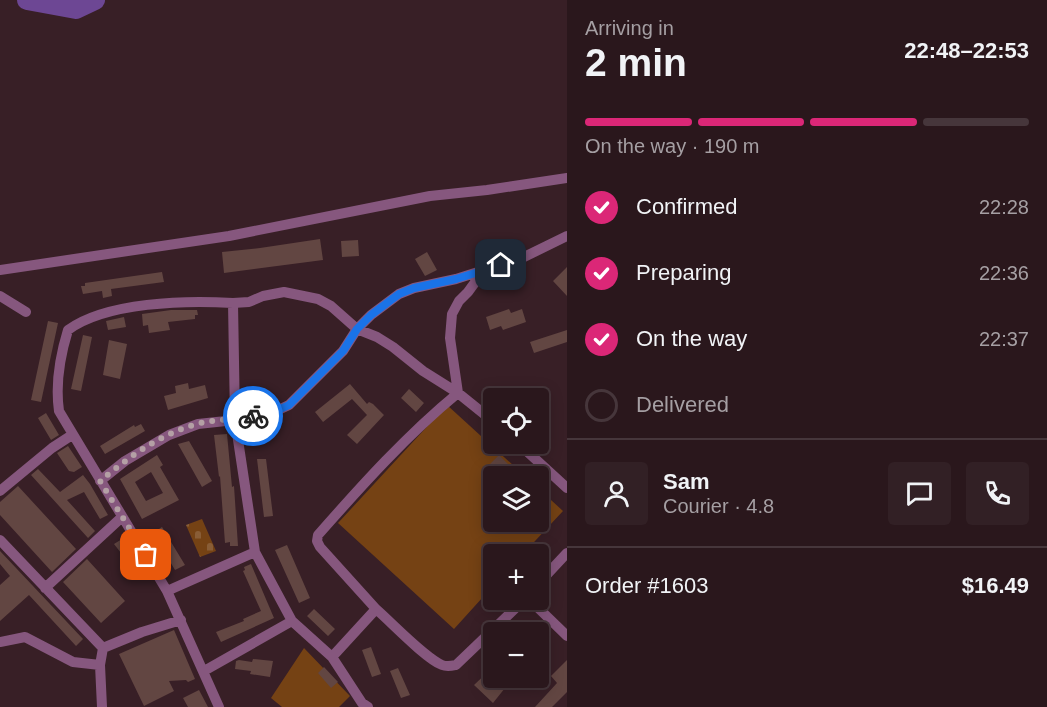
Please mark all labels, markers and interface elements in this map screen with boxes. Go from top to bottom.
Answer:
text: Arriving in [585,17,674,39]
text: 22:48–22:53 [904,38,1029,63]
text: 2 min [585,41,687,84]
text: On the way · 190 m [585,135,760,157]
icon: check [585,191,618,224]
text: Confirmed [636,194,737,219]
text: 22:28 [979,196,1029,218]
pin [475,239,526,290]
icon: home [484,248,517,281]
icon: check [585,257,618,290]
text: Preparing [636,260,731,285]
text: 22:36 [979,262,1029,284]
icon: check [585,323,618,356]
text: On the way [636,326,747,351]
text: 22:37 [979,328,1029,350]
courier [223,386,283,446]
map controls [483,388,549,688]
button: locate [483,388,549,454]
text: Delivered [636,392,729,417]
icon: bike [237,400,270,433]
button: person [585,462,648,525]
button: chat [888,462,951,525]
button: phone [966,462,1029,525]
button: layers [483,466,549,532]
text: Sam [663,469,709,494]
text: Courier · 4.8 [663,495,774,517]
pin [120,529,171,580]
icon: bag [129,538,162,571]
button: + [483,544,549,610]
text: Order #1603 [585,573,709,598]
text: $16.49 [962,573,1029,598]
button: − [483,622,549,688]

